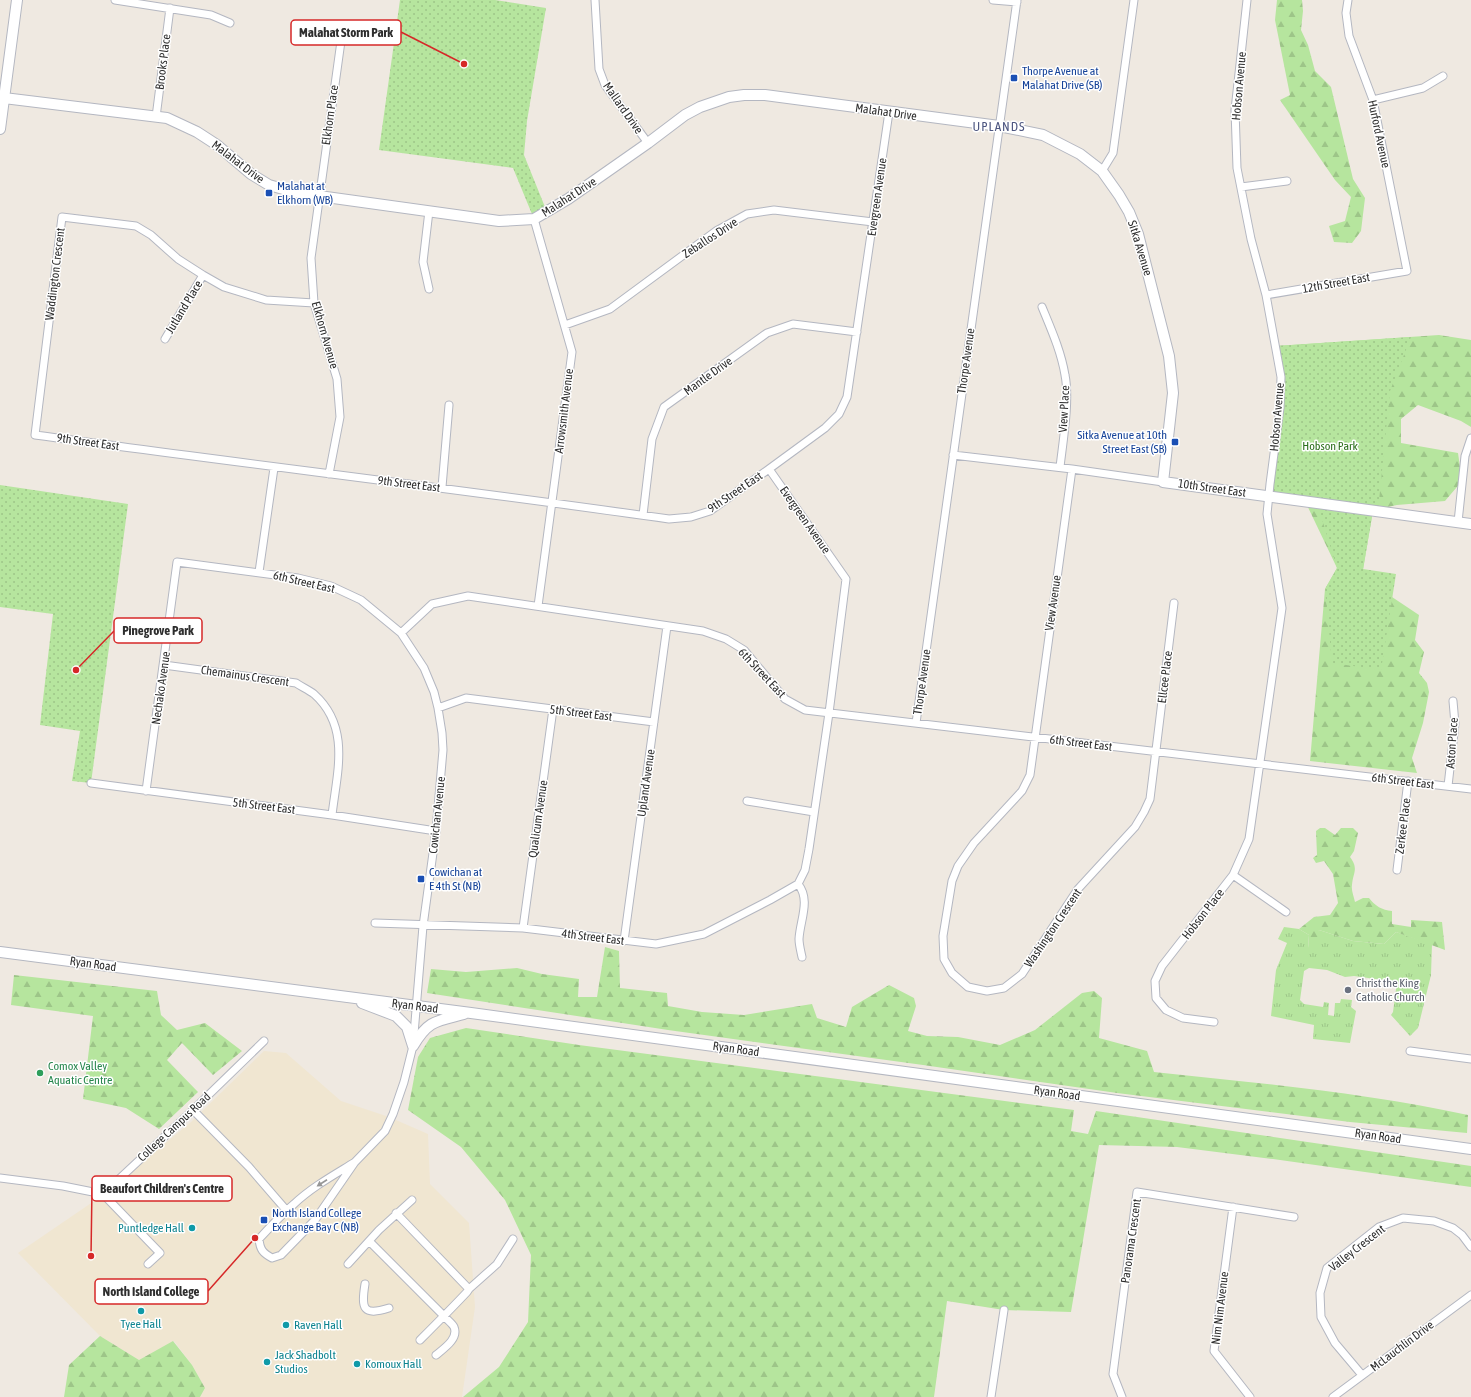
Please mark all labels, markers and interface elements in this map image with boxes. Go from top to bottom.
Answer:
callout: Malahat Storm Park [291,20,401,45]
text: Malahat Storm Park [299,25,393,40]
street label: Brooks Place [153,33,173,91]
street label: Hobson Avenue [1229,51,1249,121]
place label: Thorpe Avenue at Malahat Drive (SB) [1022,64,1102,92]
marker: Thorpe Avenue at Malahat Drive (SB) [1009,73,1019,83]
street label: Mallard Drive [600,80,646,136]
street label: Elkhorn Place [319,84,341,146]
street label: Hurford Avenue [1365,99,1393,169]
street label: Malahat Drive [854,101,918,123]
district label: UPLANDS [973,119,1025,134]
street label: Malahat Drive [209,138,267,186]
street label: Evergreen Avenue [865,157,889,237]
street label: Malahat Drive [539,174,599,220]
place label: Malahat at Elkhorn (WB) [277,179,333,207]
marker: Malahat at Elkhorn (WB) [264,188,274,198]
street label: Zeballos Drive [680,215,740,261]
street label: Sitka Avenue [1125,219,1155,277]
street label: Waddington Crescent [42,226,68,321]
street label: 12th Street East [1301,270,1372,296]
street label: Jutland Place [163,278,205,336]
street label: Elkhorn Avenue [309,300,341,370]
street label: Thorpe Avenue [954,327,978,395]
street label: Mantle Drive [681,354,735,398]
street label: Arrowsmith Avenue [552,368,576,454]
street label: Hobson Avenue [1267,382,1287,452]
street label: View Place [1056,385,1072,433]
place label: Sitka Avenue at 10th Street East (SB) [1077,428,1167,456]
street label: 9th Street East [56,431,121,453]
marker: Sitka Avenue at 10th Street East (SB) [1170,437,1180,447]
park label: Hobson Park [1302,439,1359,453]
street label: 9th Street East [705,468,765,515]
street label: 9th Street East [377,473,442,495]
street label: 10th Street East [1177,476,1247,500]
street label: Evergreen Avenue [777,484,833,556]
street label: 6th Street East [272,568,337,596]
street label: View Avenue [1042,574,1064,632]
callout: Pinegrove Park [114,618,202,643]
text: Pinegrove Park [122,623,194,638]
street label: 6th Street East [735,645,789,701]
street label: Thorpe Avenue [910,648,934,716]
street label: Nechako Avenue [149,650,173,726]
street label: Ellcee Place [1155,650,1175,704]
street label: Chemainus Crescent [200,663,291,689]
street label: 5th Street East [549,702,614,724]
street label: Aston Place [1443,717,1461,769]
street label: 6th Street East [1049,732,1114,754]
street label: Upland Avenue [634,748,658,818]
street label: 6th Street East [1371,770,1436,792]
street label: Cowichan Avenue [426,776,448,854]
street label: Qualicum Avenue [526,779,550,859]
street label: 5th Street East [232,795,297,817]
street label: Zerkee Place [1393,797,1413,855]
place label: Cowichan at E 4th St (NB) [429,865,483,893]
marker: Cowichan at E 4th St (NB) [416,874,426,884]
street label: Washington Crescent [1021,886,1085,970]
street label: Hobson Place [1179,886,1227,942]
street label: 4th Street East [561,926,626,948]
street label: Ryan Road [69,954,117,974]
place label: Christ the King Catholic Church [1356,976,1425,1004]
marker: Christ the King Catholic Church [1343,985,1353,995]
street label: Ryan Road [391,996,439,1016]
street label: Ryan Road [712,1039,760,1059]
place label: Comox Valley Aquatic Centre [48,1059,112,1087]
marker: Comox Valley Aquatic Centre [35,1068,45,1078]
street label: Ryan Road [1033,1083,1081,1103]
street label: College Campus Road [135,1090,213,1164]
street label: Ryan Road [1354,1126,1402,1146]
callout: Beaufort Children's Centre [92,1176,232,1201]
one-way arrow [317,1179,327,1187]
text: Beaufort Children's Centre [100,1181,224,1196]
street label: Panorama Crescent [1118,1197,1144,1284]
place label: North Island College Exchange Bay C (NB) [272,1206,361,1234]
marker: North Island College Exchange Bay C (NB) [259,1215,269,1225]
place label: Puntledge Hall [118,1221,185,1235]
street label: Valley Crescent [1326,1222,1388,1274]
marker: Puntledge Hall [187,1223,197,1233]
street label: Nim Nim Avenue [1209,1271,1231,1345]
callout: North Island College [95,1279,208,1304]
text: North Island College [103,1284,200,1299]
marker: Tyee Hall [136,1306,146,1316]
place label: Tyee Hall [120,1317,162,1331]
place label: Raven Hall [294,1318,343,1332]
street label: McLauchlin Drive [1368,1318,1436,1374]
marker: Raven Hall [281,1320,291,1330]
place label: Jack Shadbolt Studios [275,1348,336,1376]
marker: Jack Shadbolt Studios [262,1357,272,1367]
place label: Komoux Hall [365,1357,423,1371]
marker: Komoux Hall [352,1359,362,1369]

